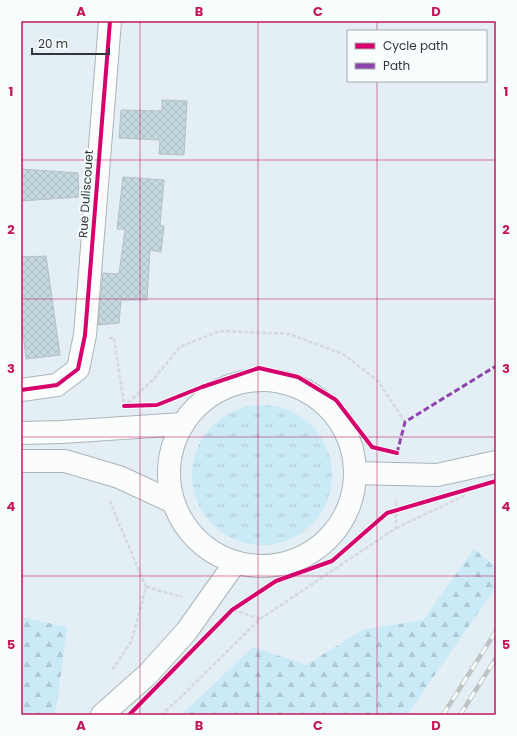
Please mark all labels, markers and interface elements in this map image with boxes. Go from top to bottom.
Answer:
text: A [76,2,86,21]
text: B [195,2,204,21]
text: C [313,2,323,21]
text: D [431,2,441,21]
scale bar [32,30,109,56]
legend [347,30,487,82]
text: 20 m [38,35,68,52]
text: Cycle path [383,37,448,54]
text: Path [383,57,410,74]
text: 1 [9,82,13,101]
text: 1 [504,82,508,101]
street label: Rue Duliscouet [74,149,97,239]
text: 2 [7,220,15,239]
text: 2 [502,220,510,239]
text: 3 [7,359,15,378]
text: 3 [502,359,510,378]
text: 4 [7,497,16,516]
text: 4 [502,497,511,516]
text: 5 [7,635,15,654]
text: 5 [502,635,510,654]
text: A [76,716,86,735]
text: B [195,716,204,735]
text: C [313,716,323,735]
text: D [431,716,441,735]

